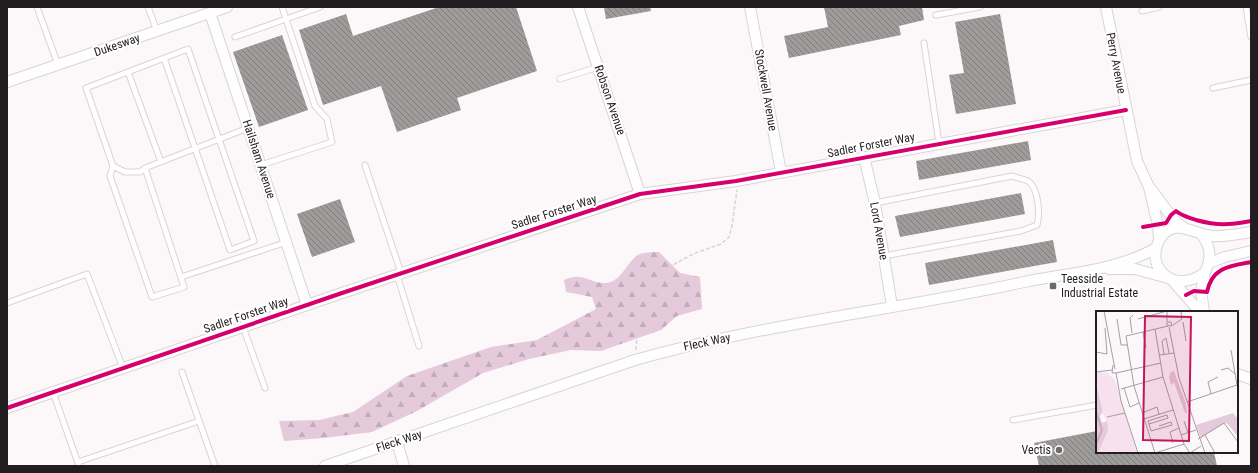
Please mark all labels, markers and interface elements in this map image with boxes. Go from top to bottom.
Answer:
street label: Dukesway [92,31,142,59]
street label: Perry Avenue [1103,31,1129,95]
street label: Stockwell Avenue [752,48,780,132]
street label: Robson Avenue [592,63,629,137]
street label: Hailsham Avenue [240,118,278,201]
street label: Sadler Forster Way [826,130,916,160]
street label: Sadler Forster Way [510,192,598,232]
street label: Lord Avenue [867,201,891,261]
place label: Teesside Industrial Estate [1061,272,1139,300]
marker: Teesside Industrial Estate [1048,281,1058,291]
street label: Sadler Forster Way [202,294,290,336]
inset map [1096,311,1238,453]
street label: Fleck Way [682,330,732,354]
street label: Fleck Way [374,427,424,455]
place label: Vectis [1022,443,1051,457]
marker: Vectis [1054,445,1064,455]

